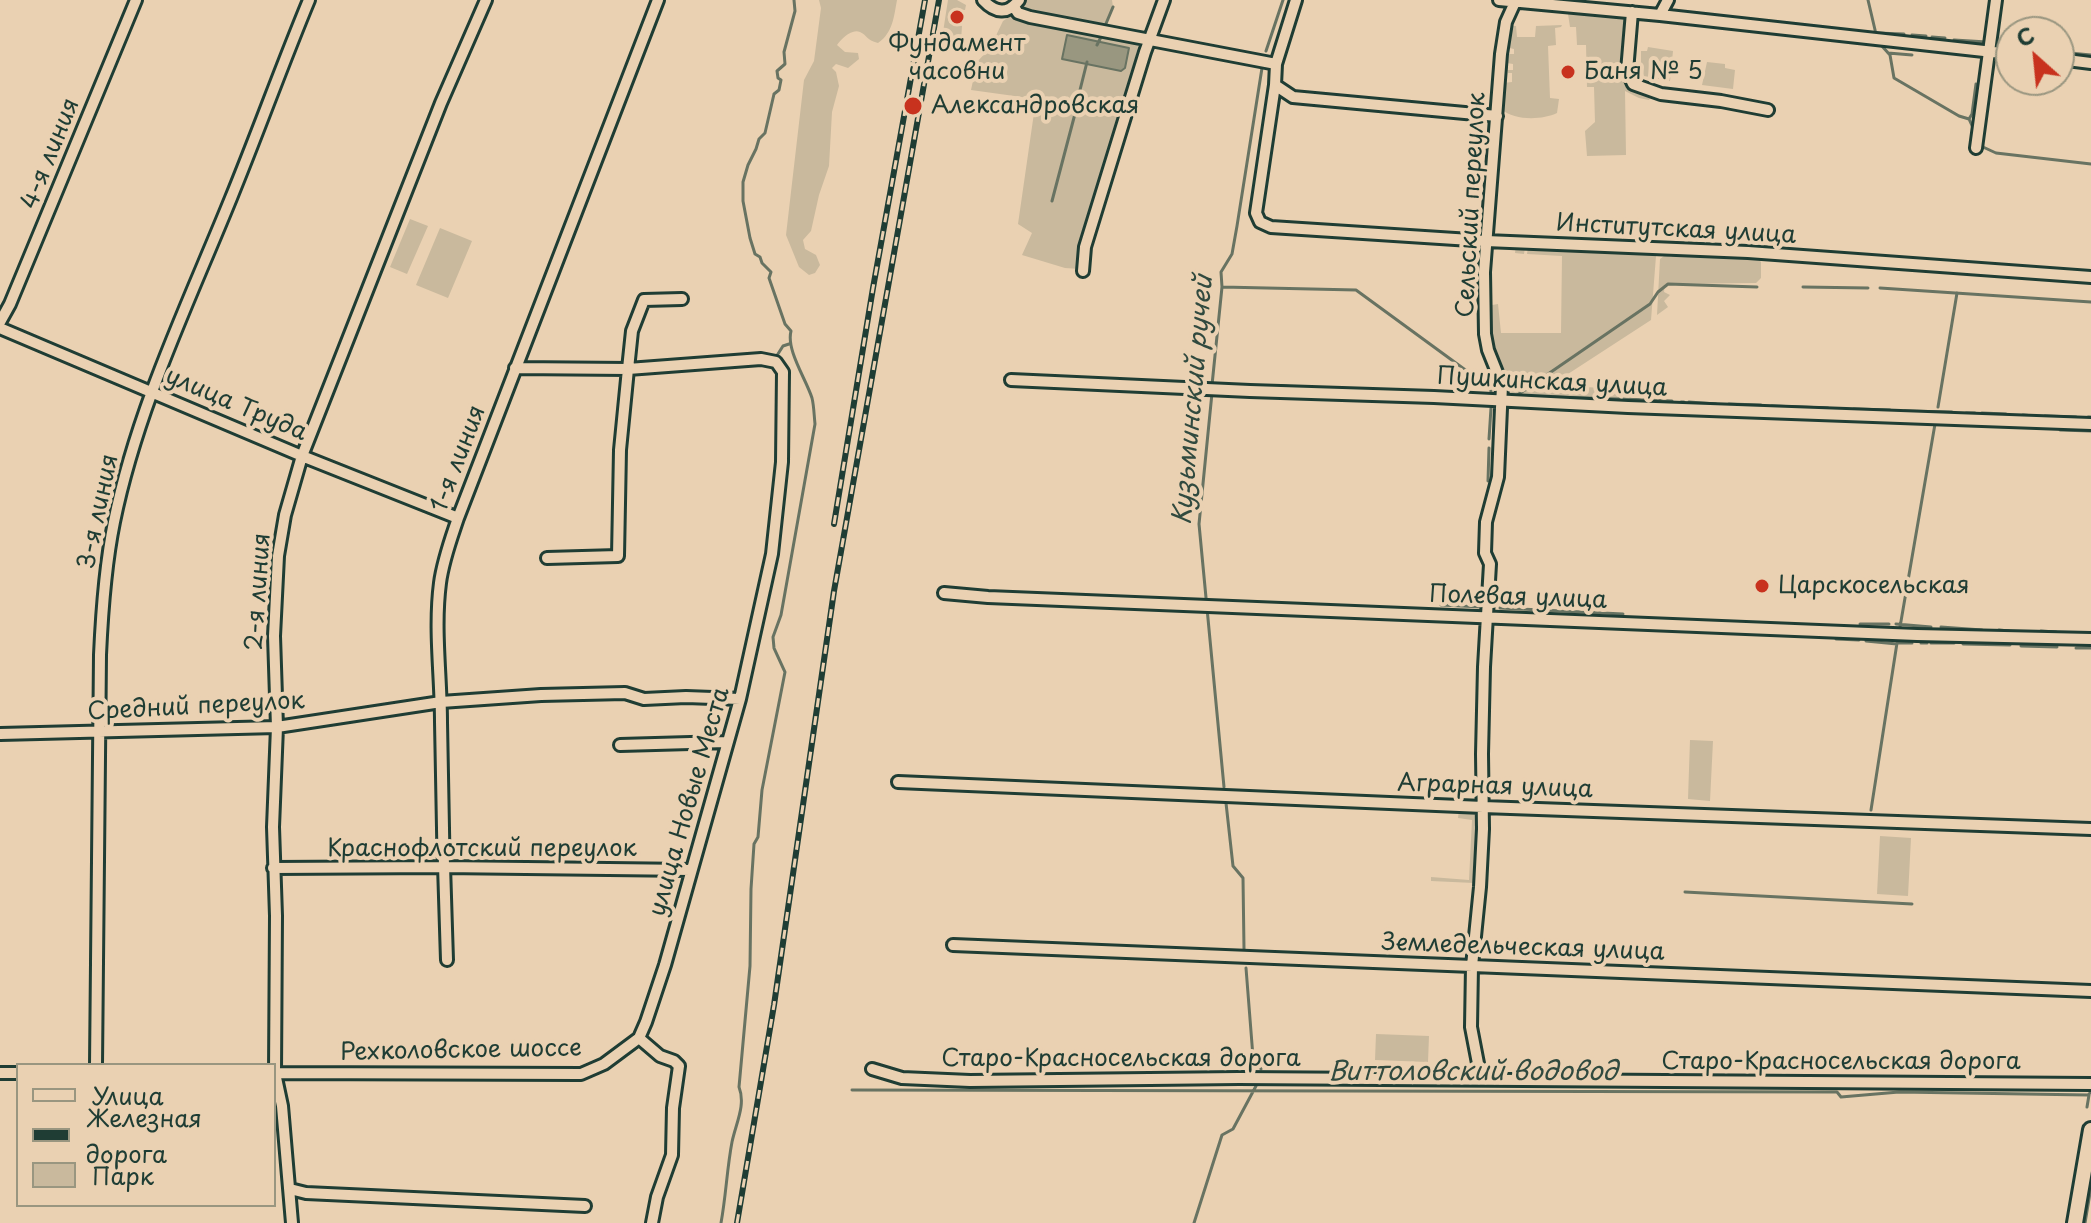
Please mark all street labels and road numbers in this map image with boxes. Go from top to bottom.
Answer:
street label: Сельский переулок [1452,92,1492,318]
street label: 4-я линия [16,94,86,214]
street label: Институтская улица [1555,209,1797,251]
street label: улица Труда [161,362,311,448]
street label: Пушкинская улица [1436,363,1668,403]
street label: 1-я линия [425,402,493,516]
street label: 3-я линия [73,452,125,572]
street label: 2-я линия [241,532,277,652]
street label: Полевая улица [1429,581,1607,615]
street label: улица Новые Места [644,684,736,920]
street label: Средний переулок [87,687,305,727]
street label: Аграрная улица [1397,769,1593,805]
street label: Краснофлотский переулок [327,835,637,863]
street label: Земледельческая улица [1381,929,1665,967]
street label: Рехколовское шоссе [340,1034,582,1068]
street label: Старо-Красносельская дорога [941,1045,1301,1073]
street label: Старо-Красносельская дорога [1661,1048,2021,1076]

